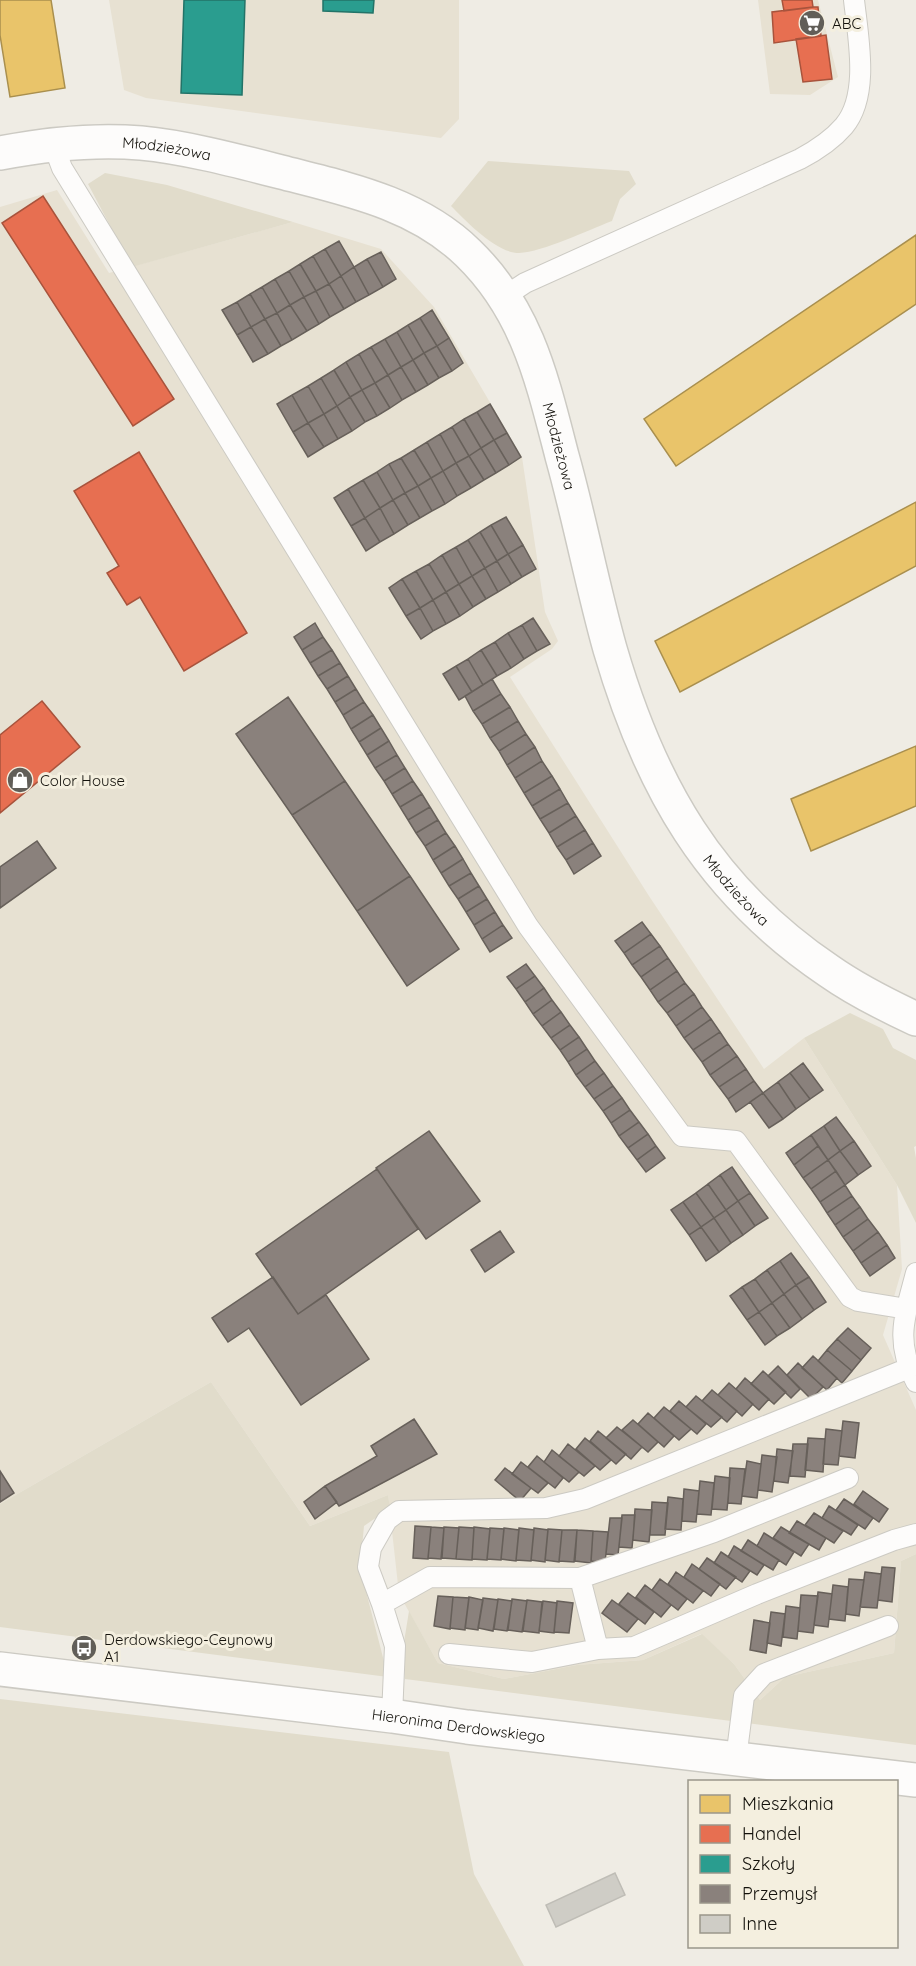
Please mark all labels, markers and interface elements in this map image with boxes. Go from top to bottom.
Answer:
supermarket icon: ABC [797,8,827,38]
place label: ABC [832,14,861,33]
street label: Młodzieżowa [122,132,213,164]
street label: Młodzieżowa [539,400,580,492]
shop icon: Color House [5,765,35,795]
place label: Color House [40,771,125,790]
street label: Młodzieżowa [699,850,774,929]
place label: Derdowskiego-Ceynowy A1 [104,1630,273,1666]
bus stop icon: Derdowskiego-Ceynowy A1 [69,1633,99,1663]
street label: Hieronima Derdowskiego [371,1704,546,1746]
legend [688,1780,898,1948]
text: Mieszkania [742,1792,834,1815]
text: Handel [742,1822,802,1845]
text: Szkoły [742,1852,795,1875]
text: Przemysł [742,1882,818,1905]
text: Inne [742,1912,777,1935]

